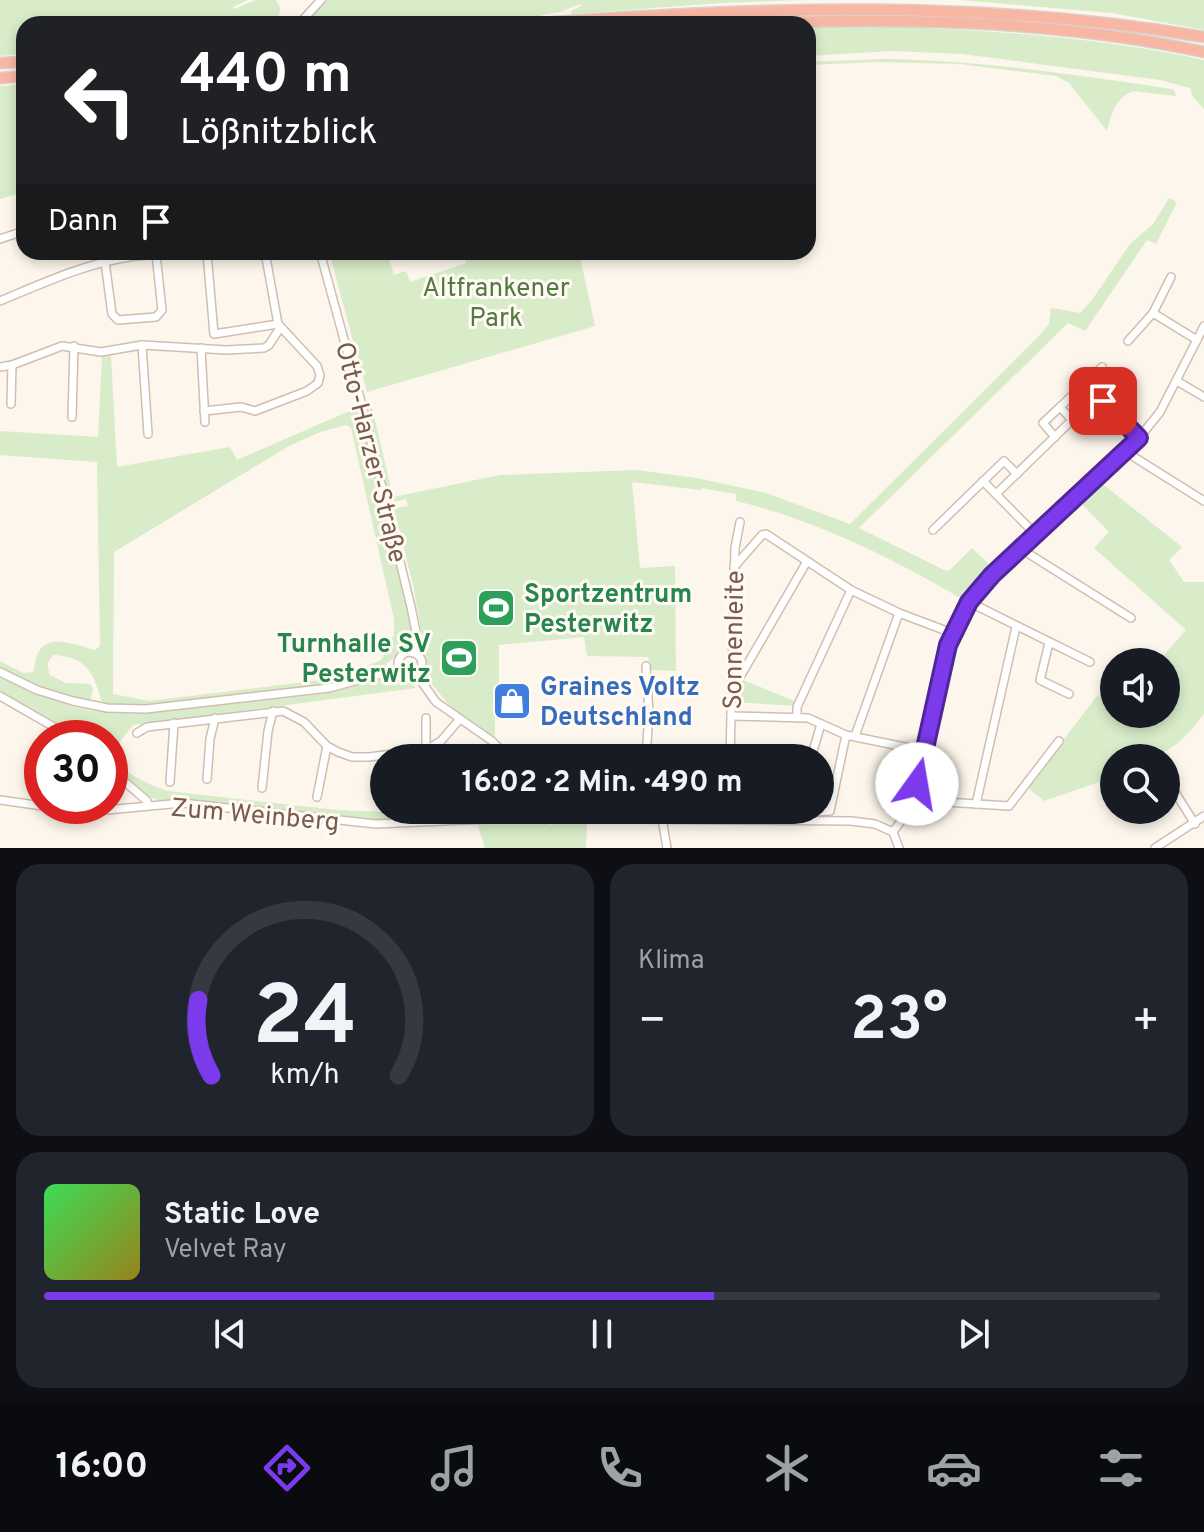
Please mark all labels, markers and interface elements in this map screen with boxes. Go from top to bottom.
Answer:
text: 440 m [180,42,352,112]
icon: left [48,48,152,152]
text: Lößnitzblick [180,111,377,157]
icon: arrive [134,200,178,244]
text: Dann [48,204,118,241]
park label: Altfrankener Park [422,273,570,336]
street label: Otto-Harzer-Straße [326,339,413,566]
pin [1069,367,1137,435]
icon: arrive [1081,379,1125,423]
street label: Sonnenleite [718,570,753,710]
place label: Sportzentrum Pesterwitz [524,579,692,642]
sports icon: Sportzentrum Pesterwitz [475,587,517,629]
place label: Turnhalle SV Pesterwitz [277,629,431,692]
sports icon: Turnhalle SV Pesterwitz [438,637,480,679]
map controls [1100,648,1180,824]
button: sound [1100,648,1180,728]
place label: Graines Voltz Deutschland [540,672,700,735]
shop icon: Graines Voltz Deutschland [491,680,533,722]
speed limit sign: 30 [24,720,128,824]
position arrow [875,742,959,826]
button: search [1100,744,1180,824]
text: 16:02 · 2 Min. · 490 m [461,765,743,802]
street label: Zum Weinberg [169,793,340,840]
text: Klima [638,945,704,978]
text: 24 [253,969,357,1074]
text: 23° [850,985,948,1061]
text: − [638,995,666,1051]
text: + [1132,995,1160,1051]
text: km/h [270,1058,340,1094]
text: Static Love [164,1197,320,1234]
text: Velvet Ray [164,1234,287,1267]
icon: previous [208,1312,252,1356]
icon: pause [580,1312,624,1356]
icon: next [952,1312,996,1356]
icon: directions [259,1440,315,1496]
icon: music [426,1440,482,1496]
icon: phone [592,1440,648,1496]
icon: climate [759,1440,815,1496]
icon: car [926,1440,982,1496]
icon: filters [1093,1440,1149,1496]
text: 16:00 [55,1445,148,1491]

